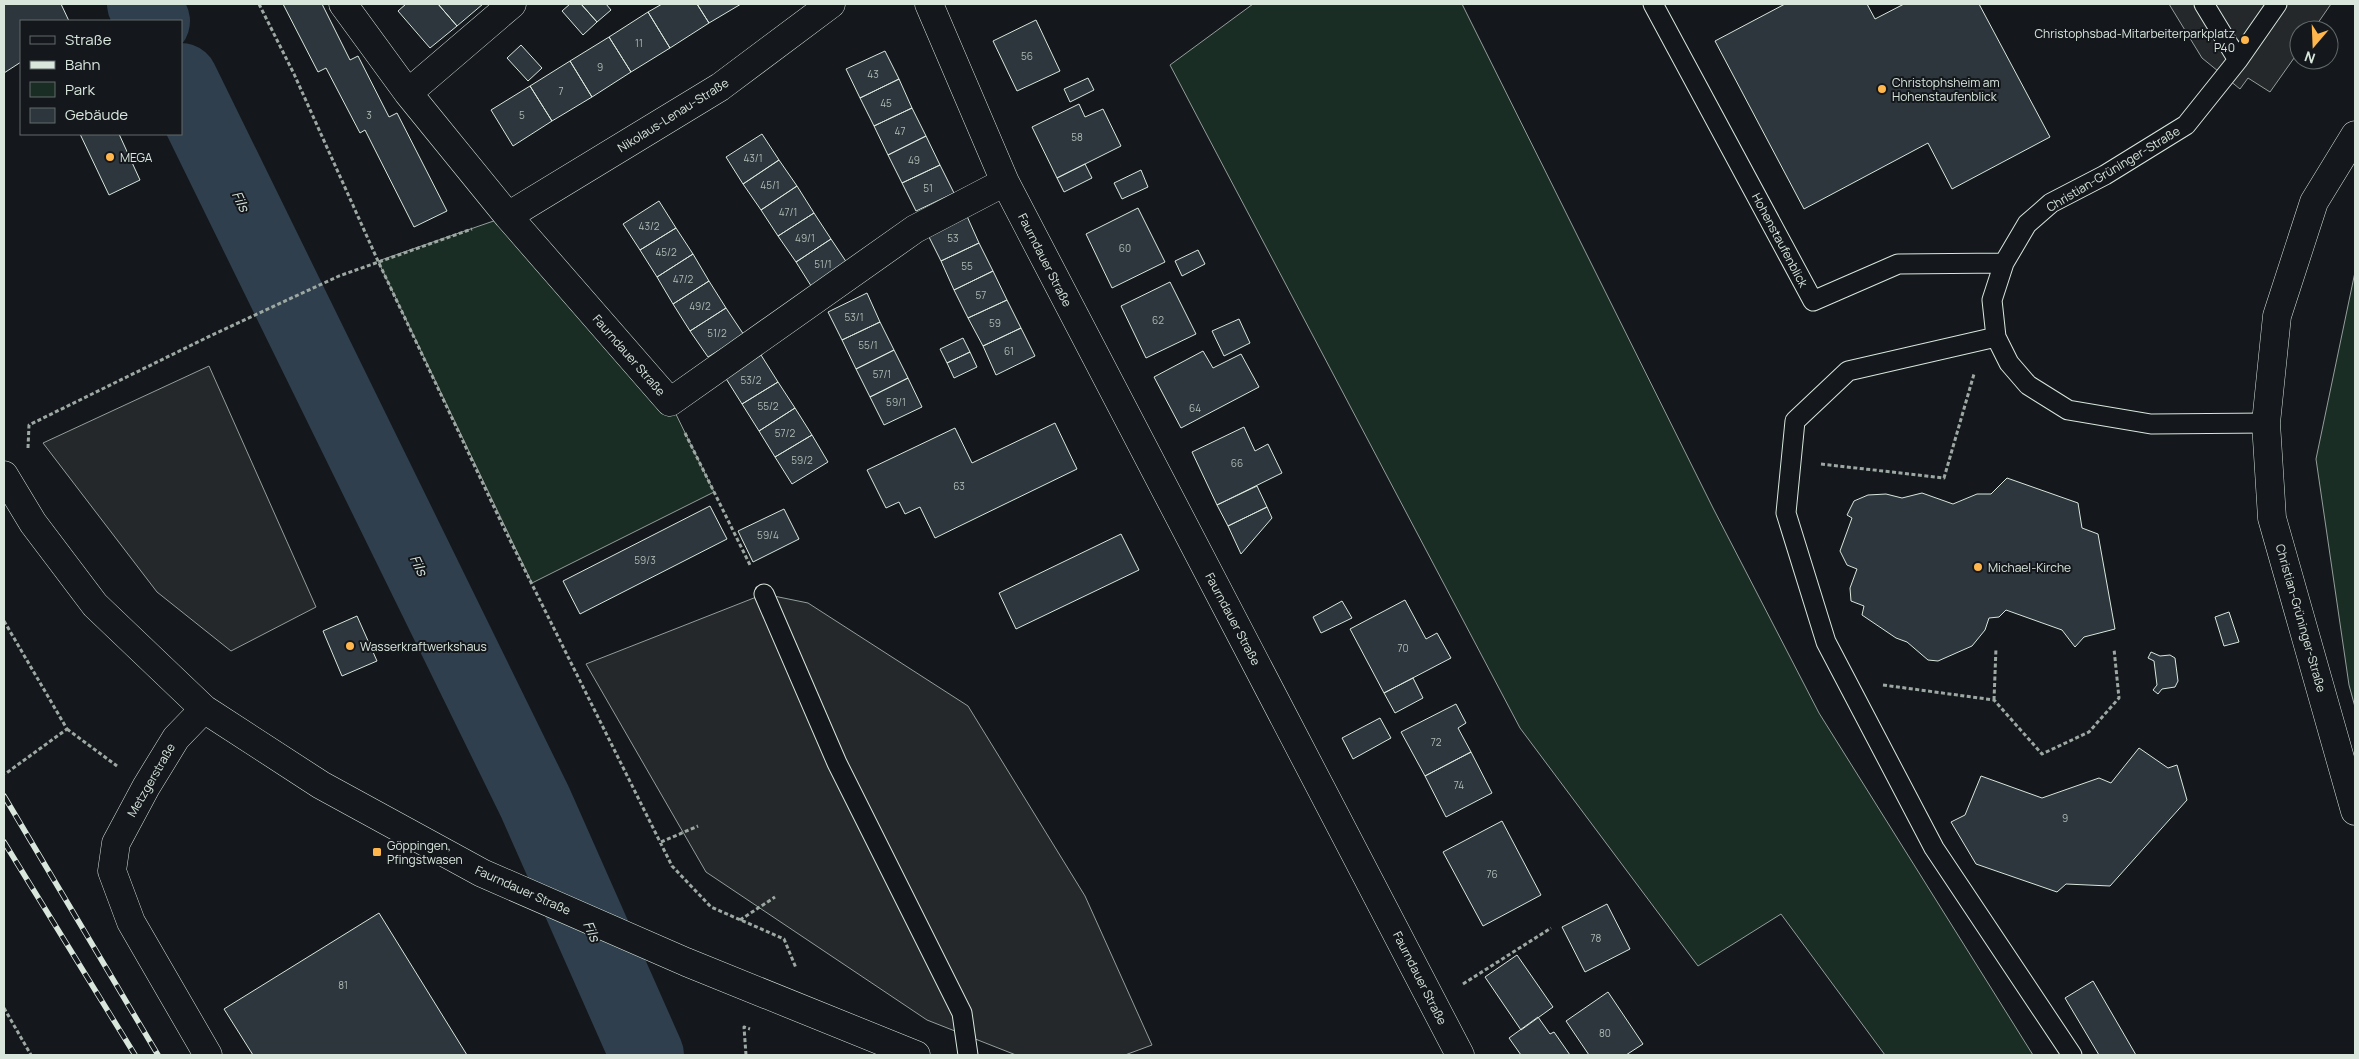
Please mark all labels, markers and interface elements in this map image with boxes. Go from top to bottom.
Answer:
legend [20,20,182,135]
north arrow [2289,20,2339,70]
place label: Christophsbad-Mitarbeiterparkplatz P40 [2034,25,2235,56]
text: Straße [65,29,112,50]
marker: Christophsbad-Mitarbeiterparkplatz P40 [2239,34,2251,46]
house number: 11 [635,36,643,50]
text: N [2302,47,2317,68]
house number: 56 [1021,49,1033,63]
text: Bahn [65,54,100,75]
house number: 9 [597,60,603,74]
house number: 43 [867,67,879,81]
street label: Nikolaus-Lenau-Straße [614,74,732,156]
place label: Christophsheim am Hohenstaufenblick [1892,74,2000,105]
text: Park [65,79,95,100]
marker: Christophsheim am Hohenstaufenblick [1876,83,1888,95]
house number: 7 [558,84,564,98]
house number: 45 [880,96,892,110]
text: Gebäude [65,104,128,125]
house number: 3 [366,108,372,122]
house number: 5 [519,108,525,122]
street label: Christian-Grüninger-Straße [2043,122,2183,216]
house number: 47 [895,124,905,138]
house number: 58 [1071,130,1083,144]
place label: MEGA [120,149,153,166]
marker: MEGA [104,151,116,163]
house number: 43/1 [743,151,763,165]
house number: 49 [908,153,920,167]
house number: 45/1 [760,178,780,192]
house number: 51 [923,181,933,195]
water label: Fils [228,187,255,216]
street label: Hohenstaufenblick [1748,190,1813,291]
house number: 47/1 [779,205,797,219]
street label: Faurndauer Straße [1014,210,1076,310]
house number: 43/2 [638,219,660,233]
house number: 49/1 [795,231,815,245]
house number: 53 [947,231,959,245]
house number: 60 [1119,241,1131,255]
house number: 45/2 [655,245,677,259]
house number: 51/1 [814,257,832,271]
house number: 55 [961,259,973,273]
house number: 47/2 [673,272,694,286]
house number: 57 [976,288,986,302]
house number: 49/2 [689,299,711,313]
house number: 53/1 [844,310,864,324]
street label: Faurndauer Straße [589,311,669,399]
house number: 62 [1152,313,1164,327]
house number: 59 [989,316,1001,330]
house number: 51/2 [707,326,727,340]
house number: 55/1 [858,338,878,352]
house number: 61 [1004,344,1014,358]
house number: 57/1 [873,367,891,381]
house number: 53/2 [741,373,762,387]
house number: 59/1 [886,395,906,409]
house number: 55/2 [757,399,779,413]
house number: 64 [1189,401,1201,415]
house number: 57/2 [775,426,795,440]
house number: 59/2 [791,453,813,467]
house number: 66 [1231,456,1243,470]
house number: 63 [953,479,965,493]
house number: 59/4 [757,528,779,542]
street label: Christian-Grüninger-Straße [2272,542,2330,694]
water label: Fils [406,551,433,580]
house number: 59/3 [634,553,656,567]
place label: Michael-Kirche [1988,559,2071,576]
marker: Michael-Kirche [1972,561,1984,573]
street label: Faurndauer Straße [1201,570,1265,668]
place label: Wasserkraftwerkshaus [360,638,487,655]
marker: Wasserkraftwerkshaus [344,640,356,652]
house number: 70 [1397,641,1409,655]
house number: 72 [1431,735,1442,749]
street label: Metzgerstraße [123,740,179,820]
house number: 74 [1454,778,1464,792]
house number: 9 [2062,811,2068,825]
place label: Göppingen, Pfingstwasen [387,837,463,868]
marker: Göppingen, Pfingstwasen [371,846,383,858]
street label: Faurndauer Straße [473,861,573,919]
house number: 76 [1486,867,1498,881]
water label: Fils [579,918,606,946]
street label: Faurndauer Straße [1389,928,1451,1028]
house number: 78 [1591,931,1602,945]
house number: 81 [338,978,348,992]
house number: 80 [1599,1026,1611,1040]

